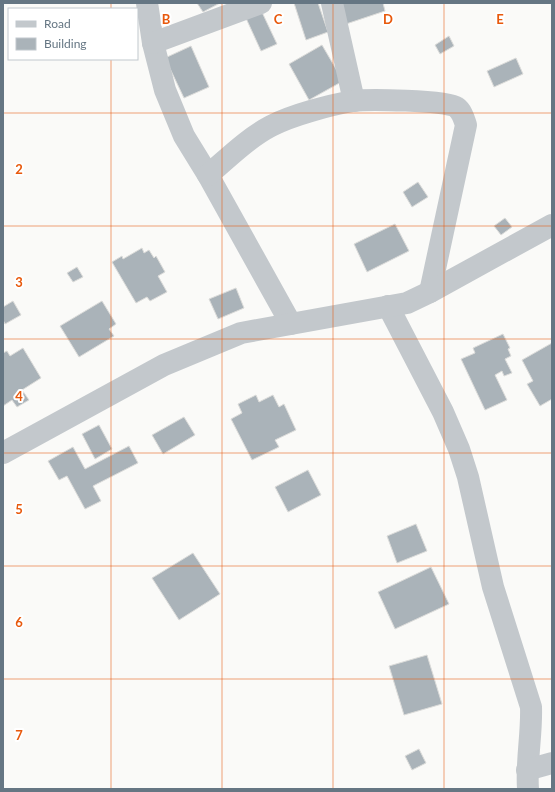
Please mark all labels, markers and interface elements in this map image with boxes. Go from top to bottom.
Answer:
legend [8,8,138,60]
text: B [162,11,171,27]
text: C [274,11,283,27]
text: D [383,11,393,27]
text: E [496,11,504,27]
text: Road [44,16,71,31]
text: Building [44,36,87,51]
text: 2 [15,161,23,177]
text: 3 [15,274,23,290]
text: 4 [15,388,23,404]
text: 5 [15,501,23,517]
text: 6 [15,614,23,630]
text: 7 [15,727,23,743]

